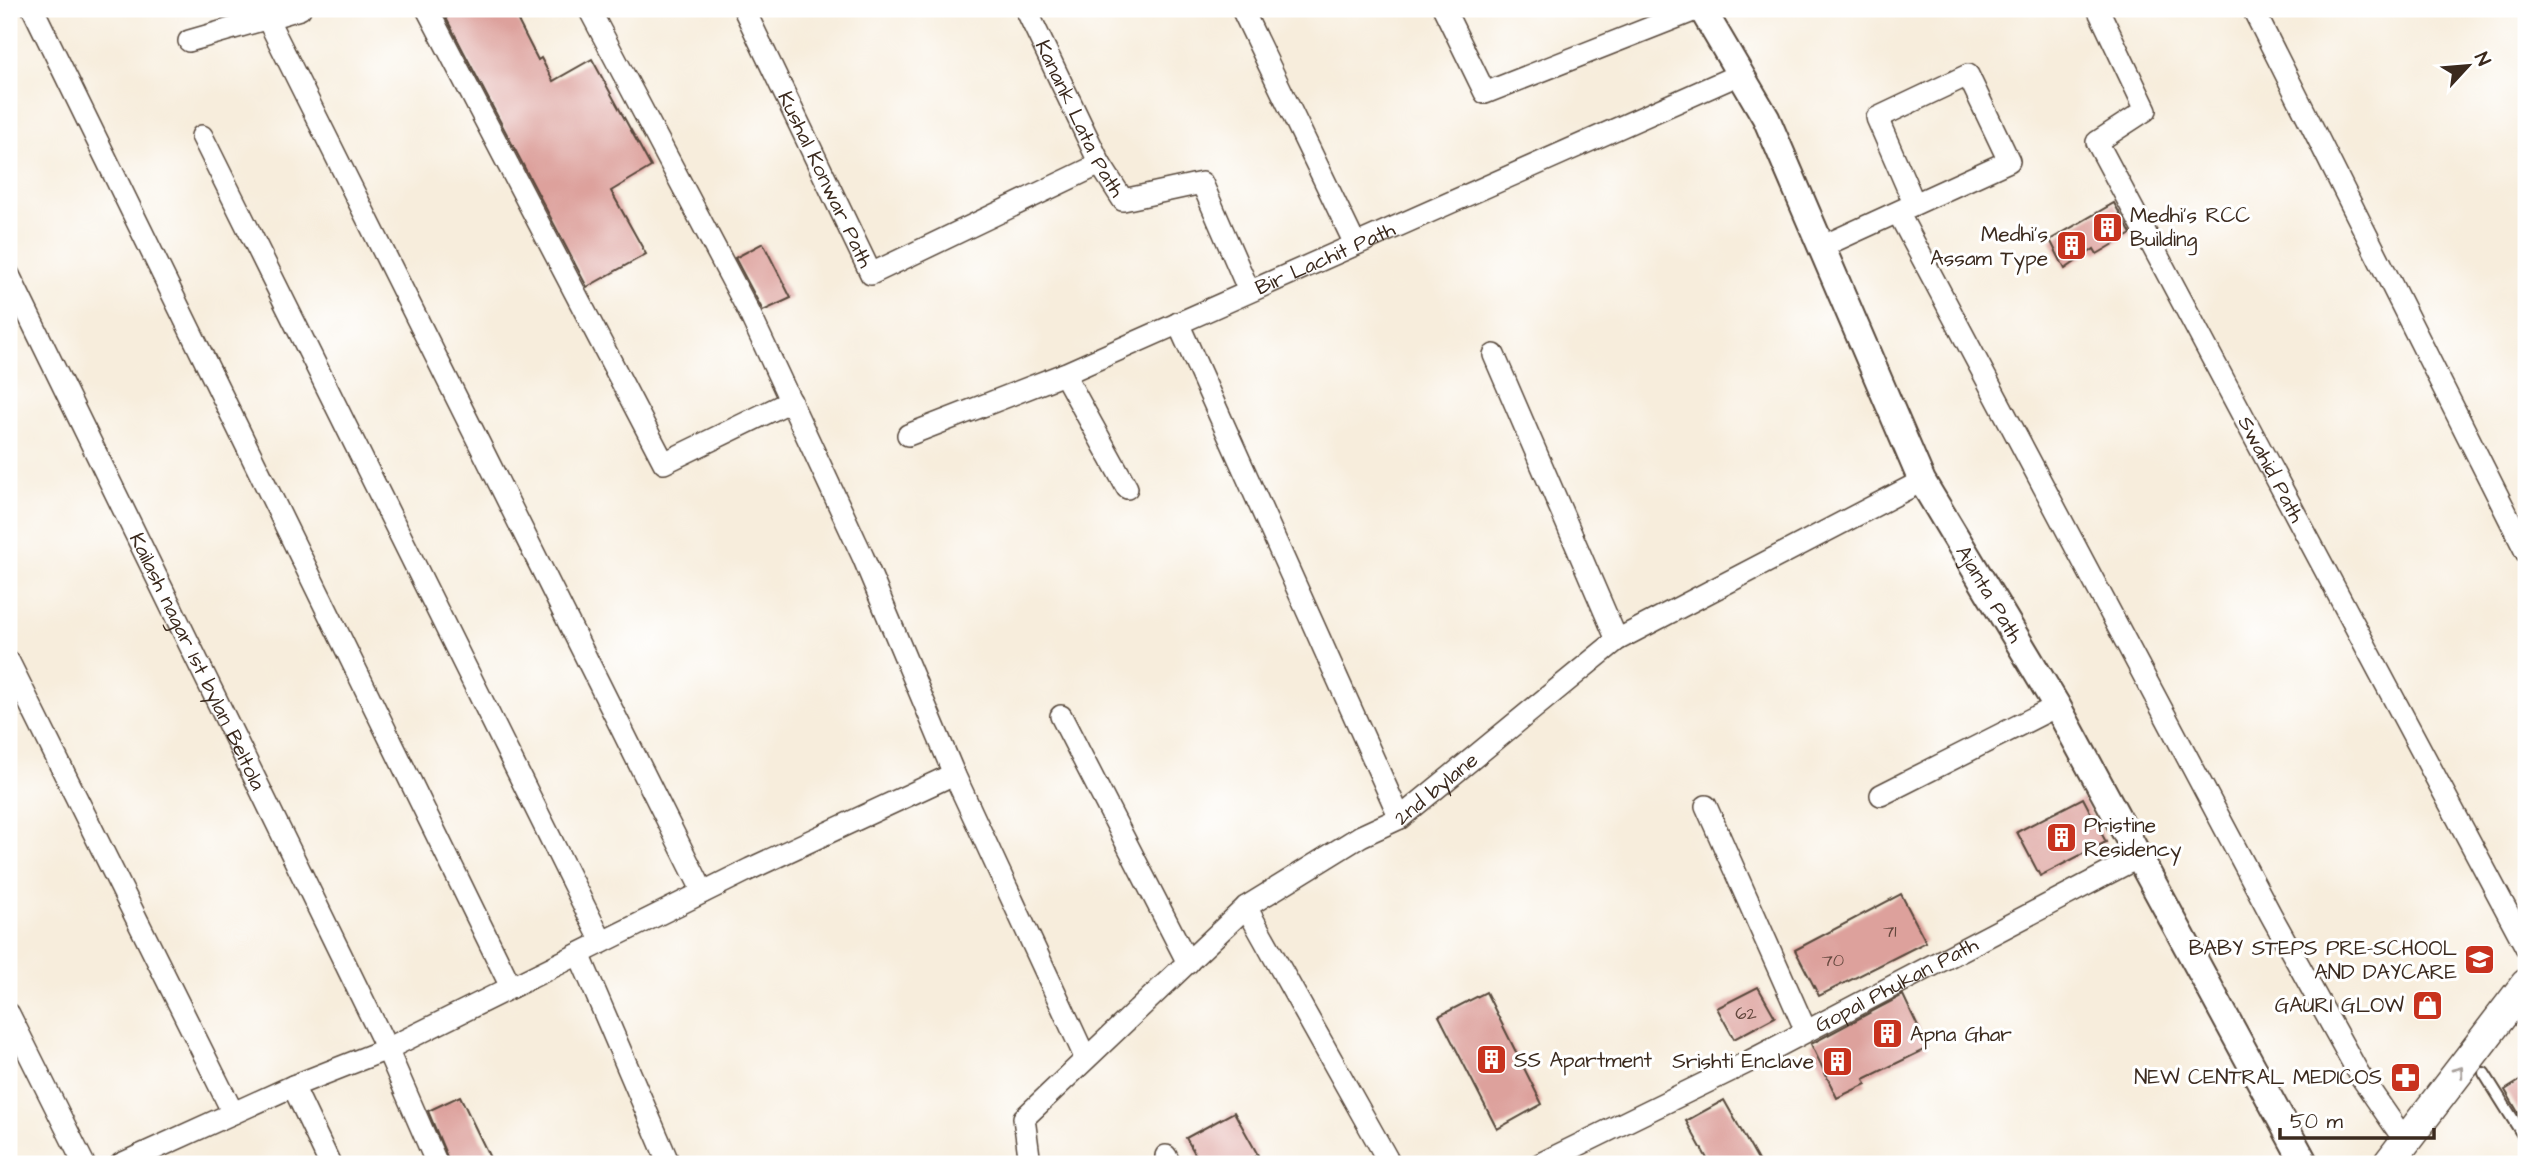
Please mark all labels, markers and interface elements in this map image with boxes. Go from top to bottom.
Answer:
north arrow [2434,32,2504,102]
street label: Kanank Lata Path [1028,35,1132,203]
text: N [2467,48,2497,71]
street label: Kushal Konwar Path [771,87,880,273]
place label: Medhi's RCC Building [2130,201,2250,256]
building icon: Medhi's RCC Building [2090,210,2124,244]
street label: Bir Lachit Path [1251,215,1400,302]
place label: Medhi's Assam Type [1930,220,2048,275]
building icon: Medhi's Assam Type [2054,229,2088,263]
street label: Swahid Path [2231,411,2311,528]
street label: Kailash nagar 1st bylan Beltola [122,528,273,795]
street label: Ajanta Path [1949,540,2030,649]
street label: 2nd bylane [1388,746,1484,832]
place label: Pristine Residency [2084,811,2182,866]
building icon: Pristine Residency [2044,820,2078,854]
house number: 71 [1883,919,1897,944]
street label: Gopal Phukan Path [1810,930,1984,1039]
place label: BABY STEPS PRE-SCHOOL AND DAYCARE [2189,934,2458,987]
school or university icon: BABY STEPS PRE-SCHOOL AND DAYCARE [2463,943,2497,977]
house number: 70 [1822,948,1844,973]
shop icon: GAURI GLOW [2410,988,2444,1022]
place label: GAURI GLOW [2275,991,2404,1020]
house number: 62 [1735,1001,1757,1026]
building icon: Apna Ghar [1870,1017,1904,1051]
place label: Apna Ghar [1910,1020,2012,1050]
building icon: SS Apartment [1474,1043,1508,1077]
building icon: Srishti Enclave [1820,1044,1854,1078]
place label: SS Apartment [1514,1046,1653,1076]
place label: Srishti Enclave [1672,1047,1814,1076]
pharmacy icon: NEW CENTRAL MEDICOS [2388,1060,2422,1094]
place label: NEW CENTRAL MEDICOS [2134,1063,2382,1092]
one-way arrow [2451,1066,2464,1079]
scale bar [2280,1096,2434,1140]
text: 50 m [2290,1107,2344,1136]

